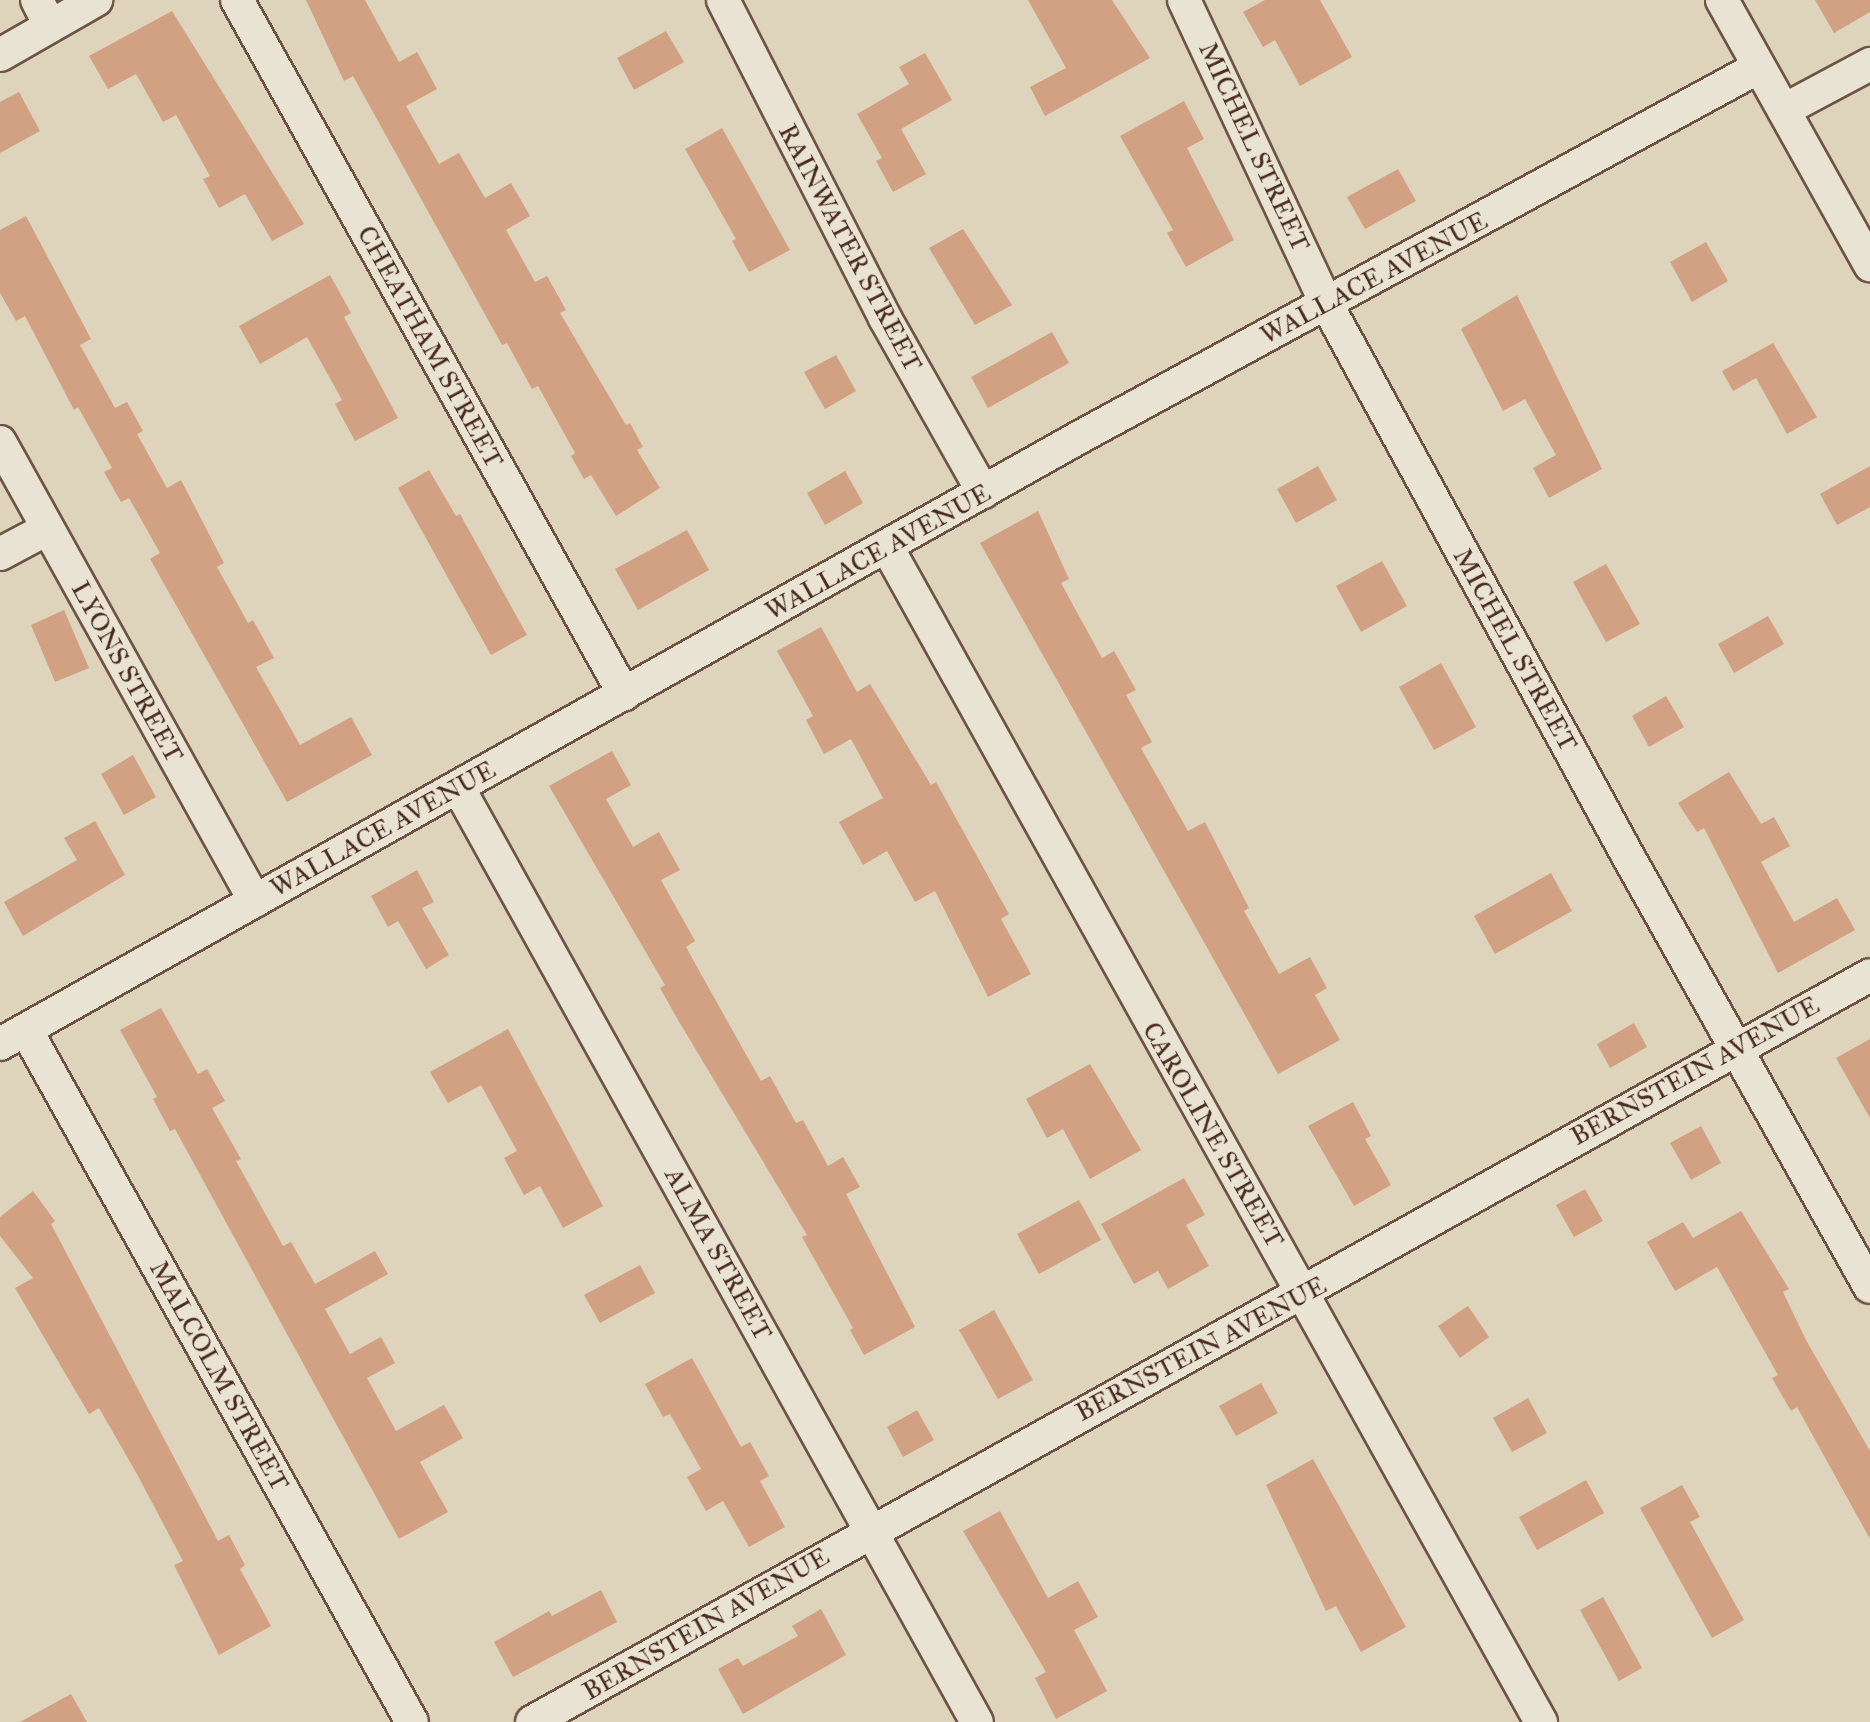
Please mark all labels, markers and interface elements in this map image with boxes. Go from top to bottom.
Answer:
street label: MICHEL STREET [1192,37,1316,257]
street label: RAINWATER STREET [771,119,929,377]
street label: WALLACE AVENUE [1255,205,1493,351]
street label: CHEATHAM STREET [350,220,510,474]
street label: WALLACE AVENUE [760,477,996,627]
street label: MICHEL STREET [1446,543,1584,757]
street label: LYONS STREET [64,576,190,768]
street label: WALLACE AVENUE [265,754,501,904]
street label: BERNSTEIN AVENUE [1565,990,1825,1152]
street label: CAROLINE STREET [1136,1017,1290,1253]
street label: ALMA STREET [658,1162,778,1346]
street label: MALCOLM STREET [143,1255,295,1497]
street label: BERNSTEIN AVENUE [1070,1270,1332,1428]
street label: BERNSTEIN AVENUE [577,1541,835,1707]

